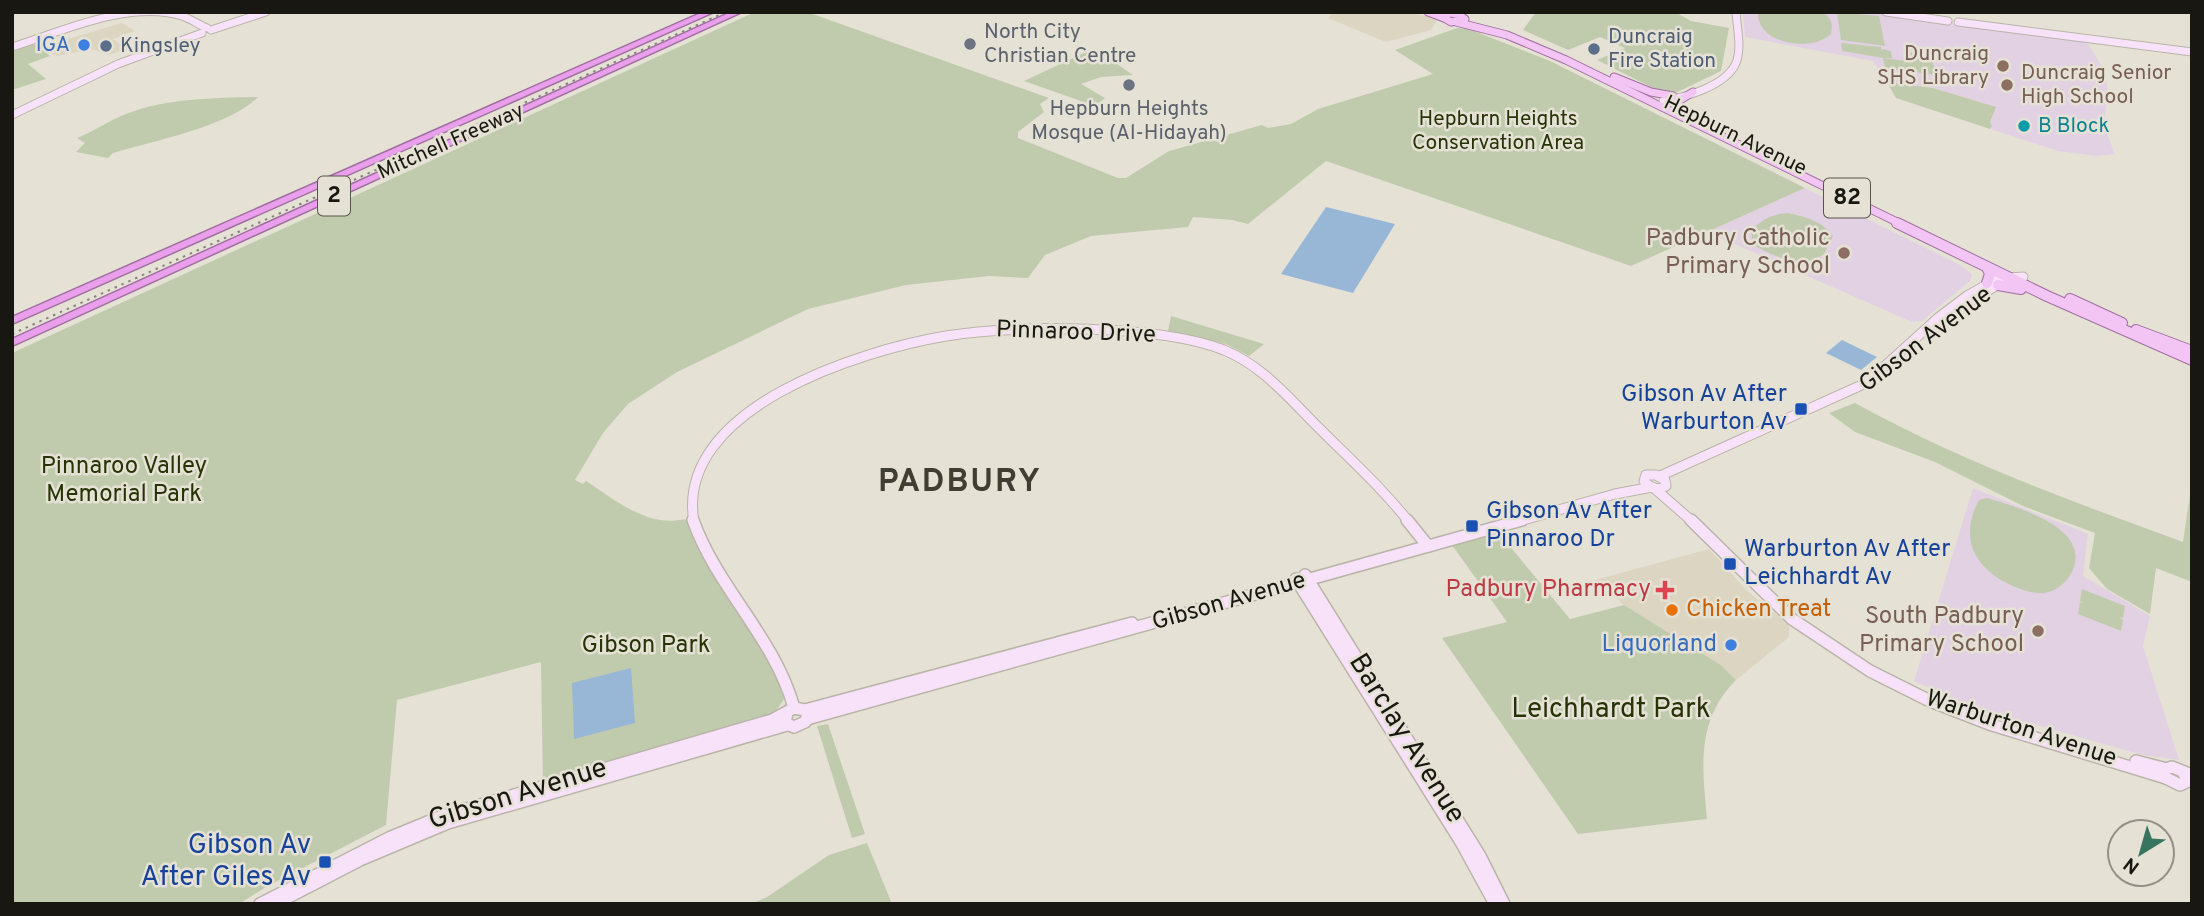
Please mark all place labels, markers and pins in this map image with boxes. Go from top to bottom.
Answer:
place label: North City Christian Centre [984,19,1136,70]
place label: Duncraig Fire Station [1608,24,1716,75]
place label: IGA [36,32,70,59]
place label: Kingsley [120,33,201,60]
marker: North City Christian Centre [962,36,978,52]
marker: IGA [76,37,92,53]
marker: Kingsley [98,38,114,54]
marker: Duncraig Fire Station [1586,41,1602,57]
place label: Duncraig SHS Library [1877,41,1989,92]
marker: Duncraig SHS Library [1995,58,2011,74]
place label: Duncraig Senior High School [2021,60,2172,111]
marker: Hepburn Heights Mosque (Al-Hidayah) [1121,77,1137,93]
marker: Duncraig Senior High School [1999,77,2015,93]
place label: Hepburn Heights Mosque (Al-Hidayah) [1031,96,1227,147]
place label: B Block [2038,113,2110,140]
marker: B Block [2016,118,2032,134]
place label: Padbury Catholic Primary School [1646,224,1830,282]
marker: Padbury Catholic Primary School [1836,245,1852,261]
place label: Gibson Av After Warburton Av [1621,380,1787,438]
marker: Gibson Av After Warburton Av [1793,401,1809,417]
place label: Gibson Av After Pinnaroo Dr [1486,497,1652,555]
marker: Gibson Av After Pinnaroo Dr [1464,518,1480,534]
place label: Warburton Av After Leichhardt Av [1744,535,1951,593]
marker: Warburton Av After Leichhardt Av [1722,556,1738,572]
place label: Padbury Pharmacy [1446,575,1651,605]
marker: Padbury Pharmacy [1657,582,1673,598]
place label: Chicken Treat [1686,595,1831,625]
marker: Chicken Treat [1664,602,1680,618]
place label: South Padbury Primary School [1859,602,2024,660]
marker: South Padbury Primary School [2030,623,2046,639]
place label: Liquorland [1602,630,1717,660]
marker: Liquorland [1723,637,1739,653]
place label: Gibson Av After Giles Av [141,828,311,896]
marker: Gibson Av After Giles Av [317,854,333,870]

